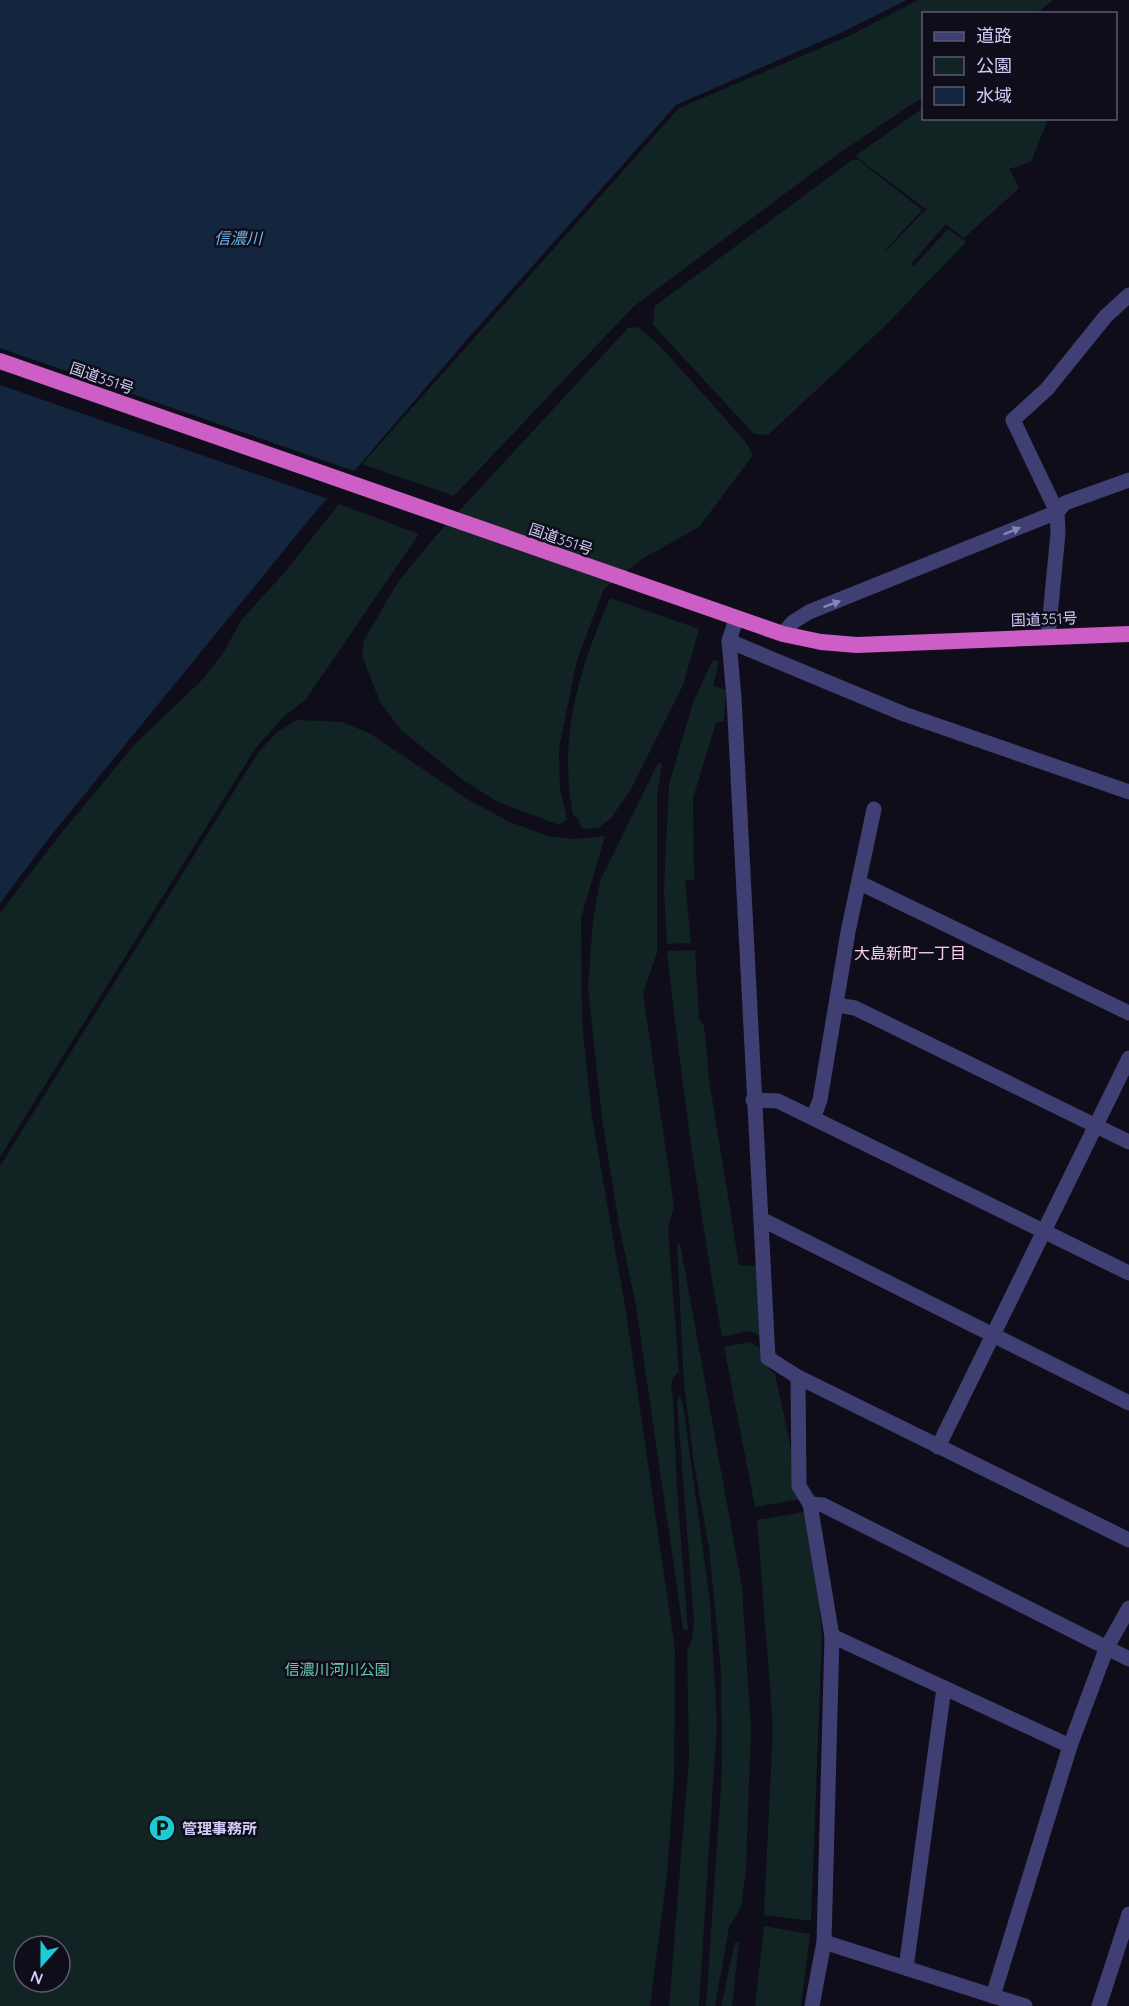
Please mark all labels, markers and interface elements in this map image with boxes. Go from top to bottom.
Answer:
legend [922,12,1117,120]
text: 道路 [976,24,1012,47]
text: 公園 [976,54,1012,77]
text: 水域 [976,84,1012,107]
water label: 信濃川 [214,228,264,248]
street label: 国道351号 [67,358,137,398]
street label: 国道351号 [526,519,596,559]
one-way arrow [1003,526,1021,535]
one-way arrow [823,599,841,609]
street label: 国道351号 [1010,608,1078,630]
district label: 大島新町一丁目 [854,943,966,963]
park label: 信濃川河川公園 [284,1660,390,1679]
parking icon: 管理事務所 [147,1813,177,1843]
place label: 管理事務所 [182,1819,257,1838]
north arrow [12,1934,72,1994]
text: N [28,1967,46,1989]

